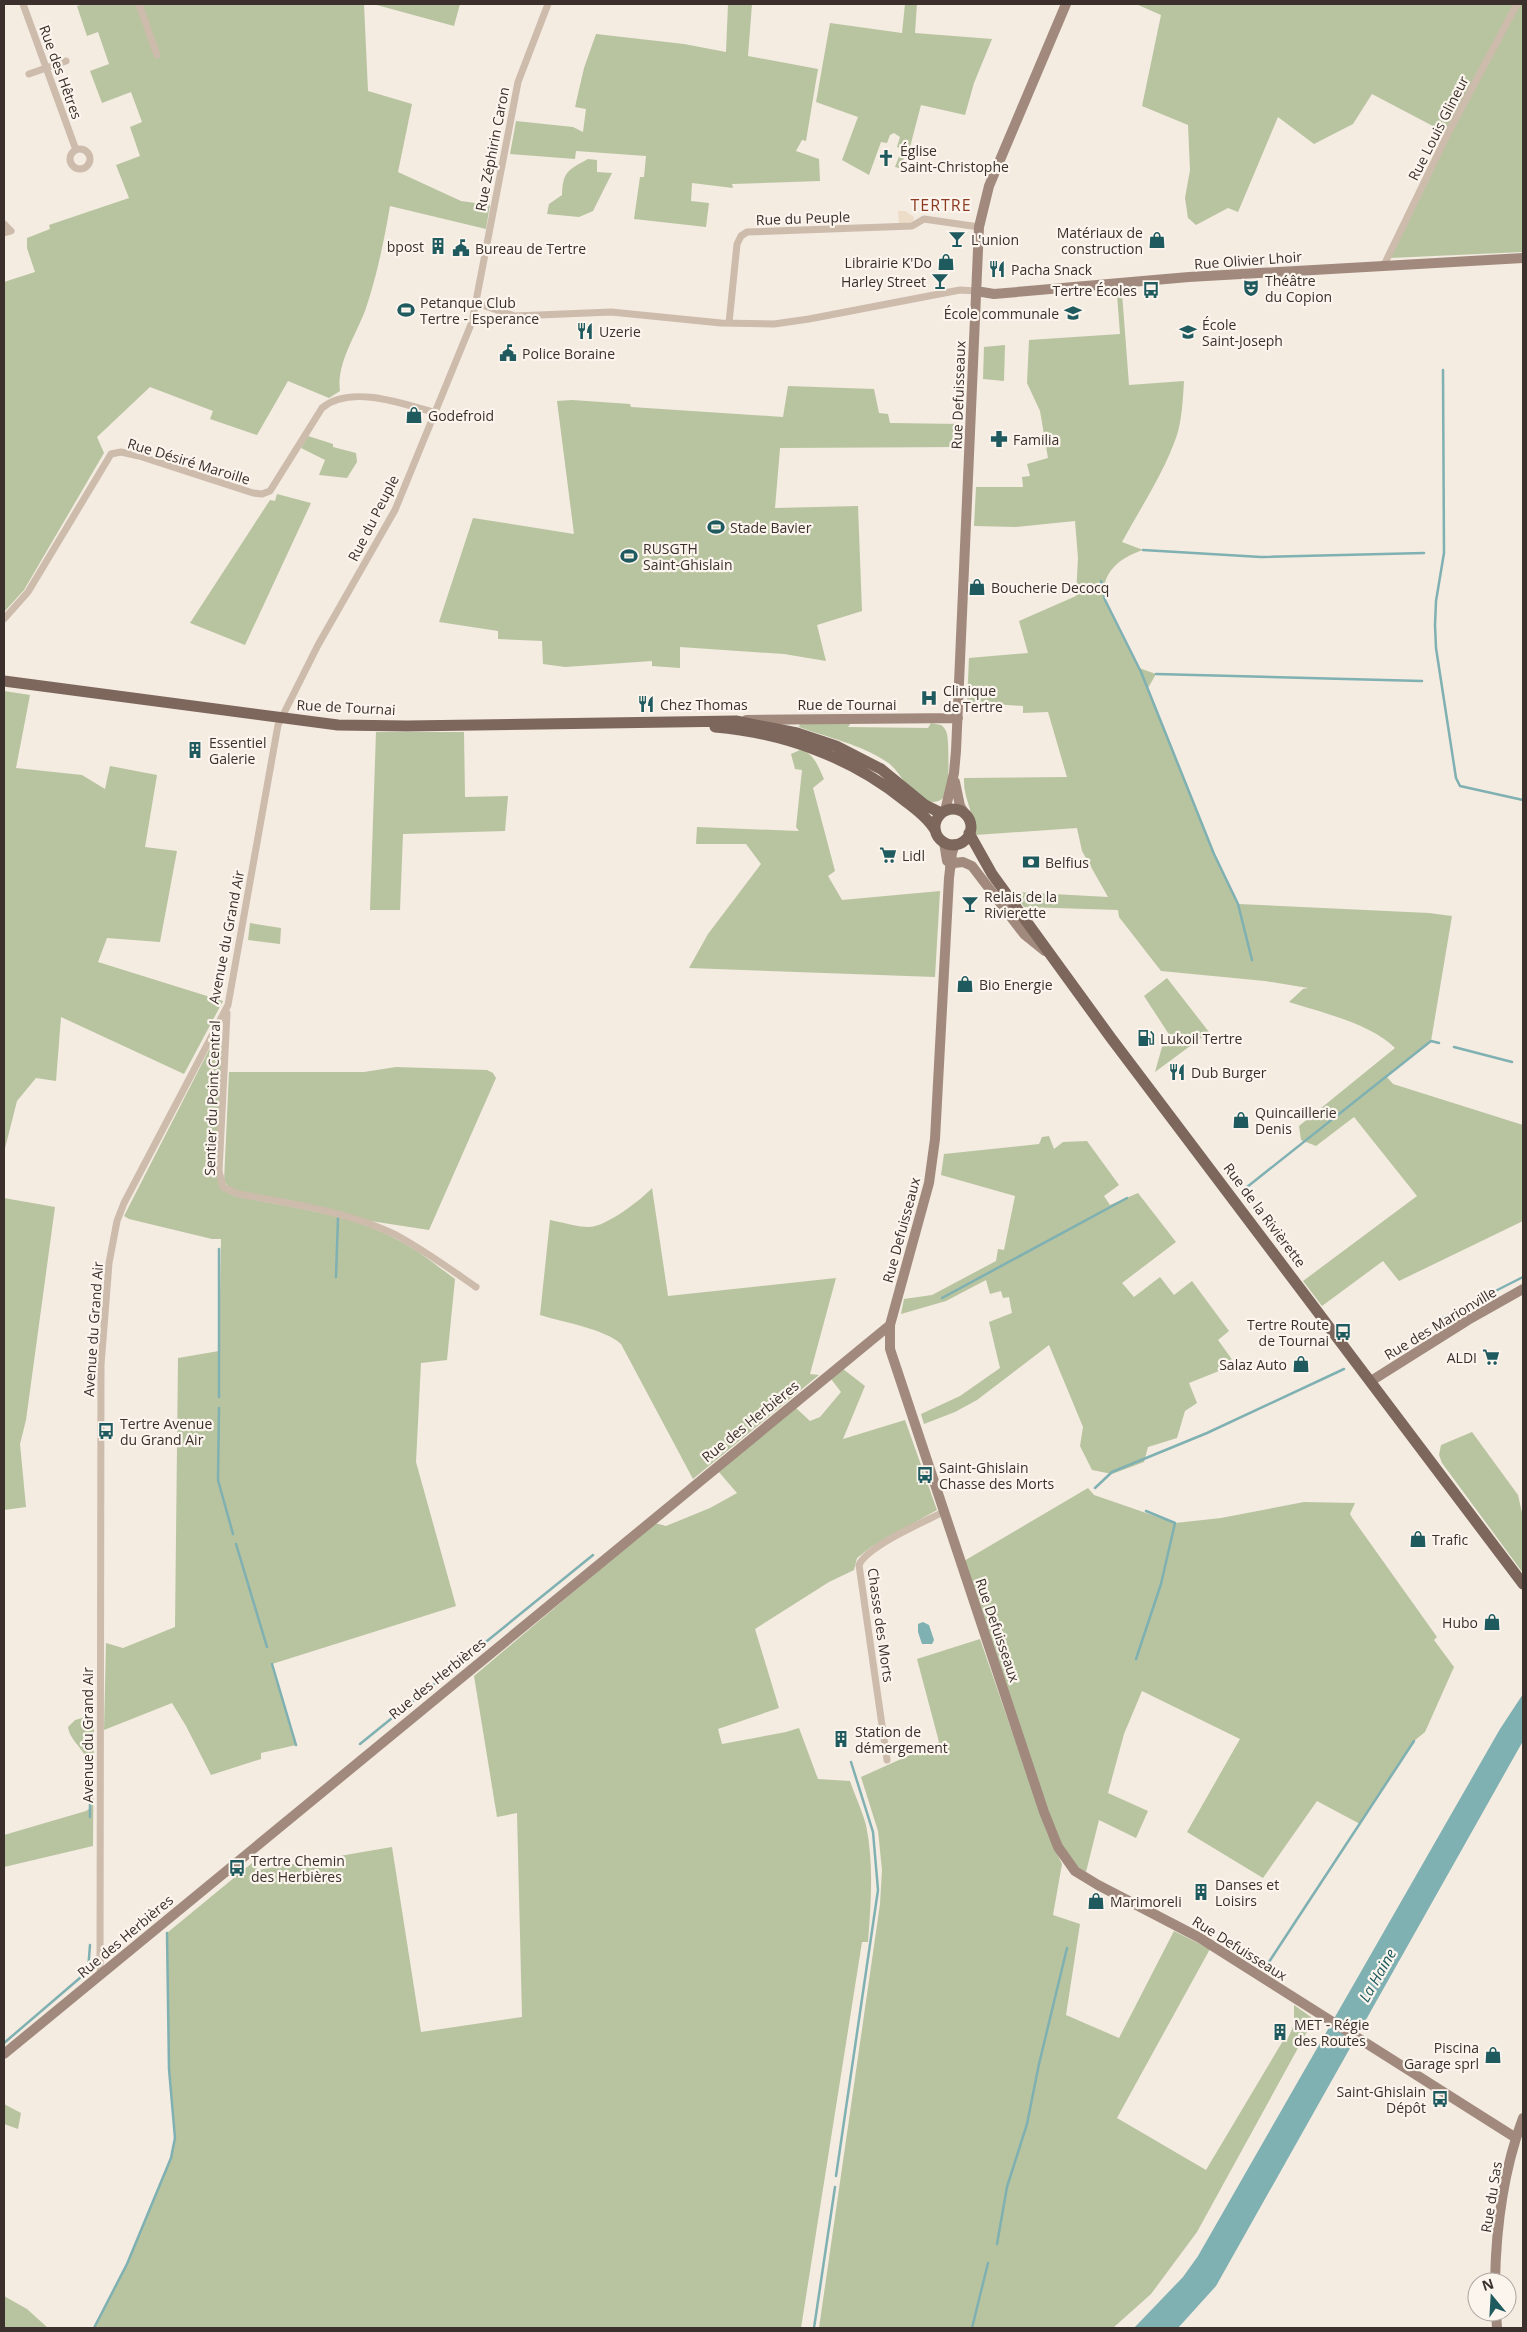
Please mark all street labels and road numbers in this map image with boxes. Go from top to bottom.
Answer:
street label: Rue des Hêtres [35,22,87,122]
street label: Rue Louis Glineur [1403,72,1473,183]
street label: Rue Zéphirin Caron [471,85,513,213]
street label: Rue du Peuple [756,207,851,229]
street label: Rue Olivier Lhoir [1193,247,1303,273]
street label: Rue Defuisseaux [947,340,969,450]
street label: Rue Désiré Maroille [125,433,253,489]
street label: Rue du Peuple [343,472,403,564]
street label: Rue de Tournai [296,695,396,719]
street label: Rue de Tournai [797,695,897,714]
street label: Avenue du Grand Air [204,868,248,1005]
street label: Sentier du Point Central [200,1020,224,1176]
street label: Rue de la Rivièrette [1220,1159,1311,1271]
street label: Rue Defuisseaux [878,1175,924,1285]
street label: Avenue du Grand Air [79,1260,107,1397]
street label: Rue des Marionville [1380,1282,1500,1364]
street label: Rue des Herbières [698,1376,803,1466]
street label: Chasse des Morts [864,1567,898,1684]
street label: Rue Defuisseaux [971,1576,1025,1685]
street label: Rue des Herbières [385,1633,490,1723]
street label: Avenue du Grand Air [78,1667,97,1803]
street label: Rue des Herbières [73,1890,177,1982]
street label: Rue Defuisseaux [1189,1911,1292,1985]
street label: Rue du Sas [1476,2160,1506,2234]

